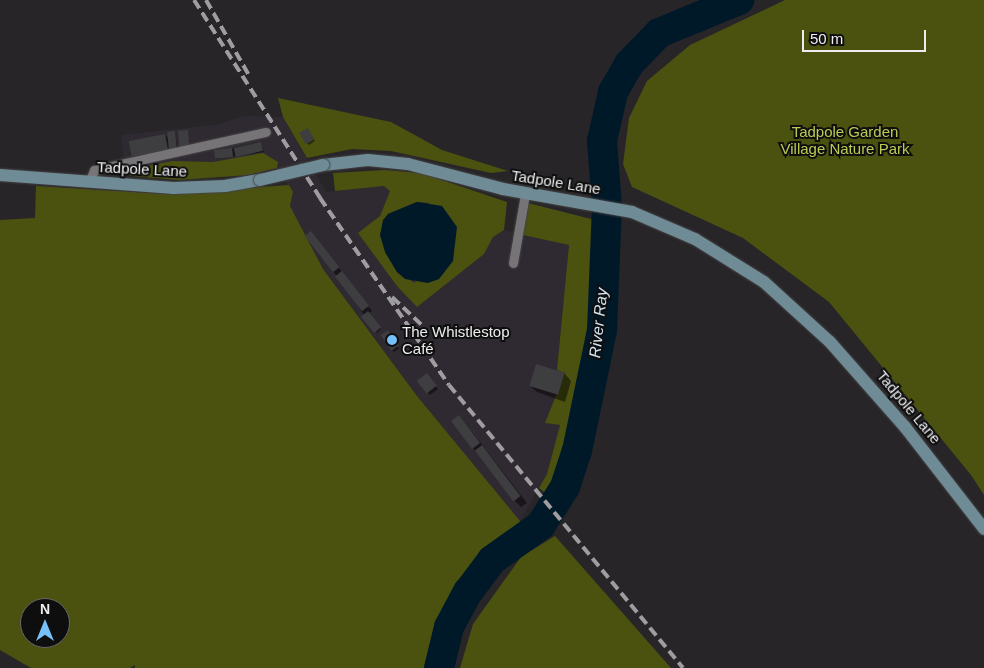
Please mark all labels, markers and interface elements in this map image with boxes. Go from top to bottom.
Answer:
scale bar [804,20,928,52]
text: 50 m [810,30,843,47]
park label: Tadpole Garden Village Nature Park [781,122,909,157]
street label: Tadpole Lane [97,158,187,180]
street label: Tadpole Lane [510,166,602,198]
water label: River Ray [586,287,612,359]
place label: The Whistlestop Café [402,322,510,357]
marker: The Whistlestop Café [386,334,398,346]
street label: Tadpole Lane [873,367,945,447]
north arrow [20,598,70,648]
text: N [40,601,50,617]

